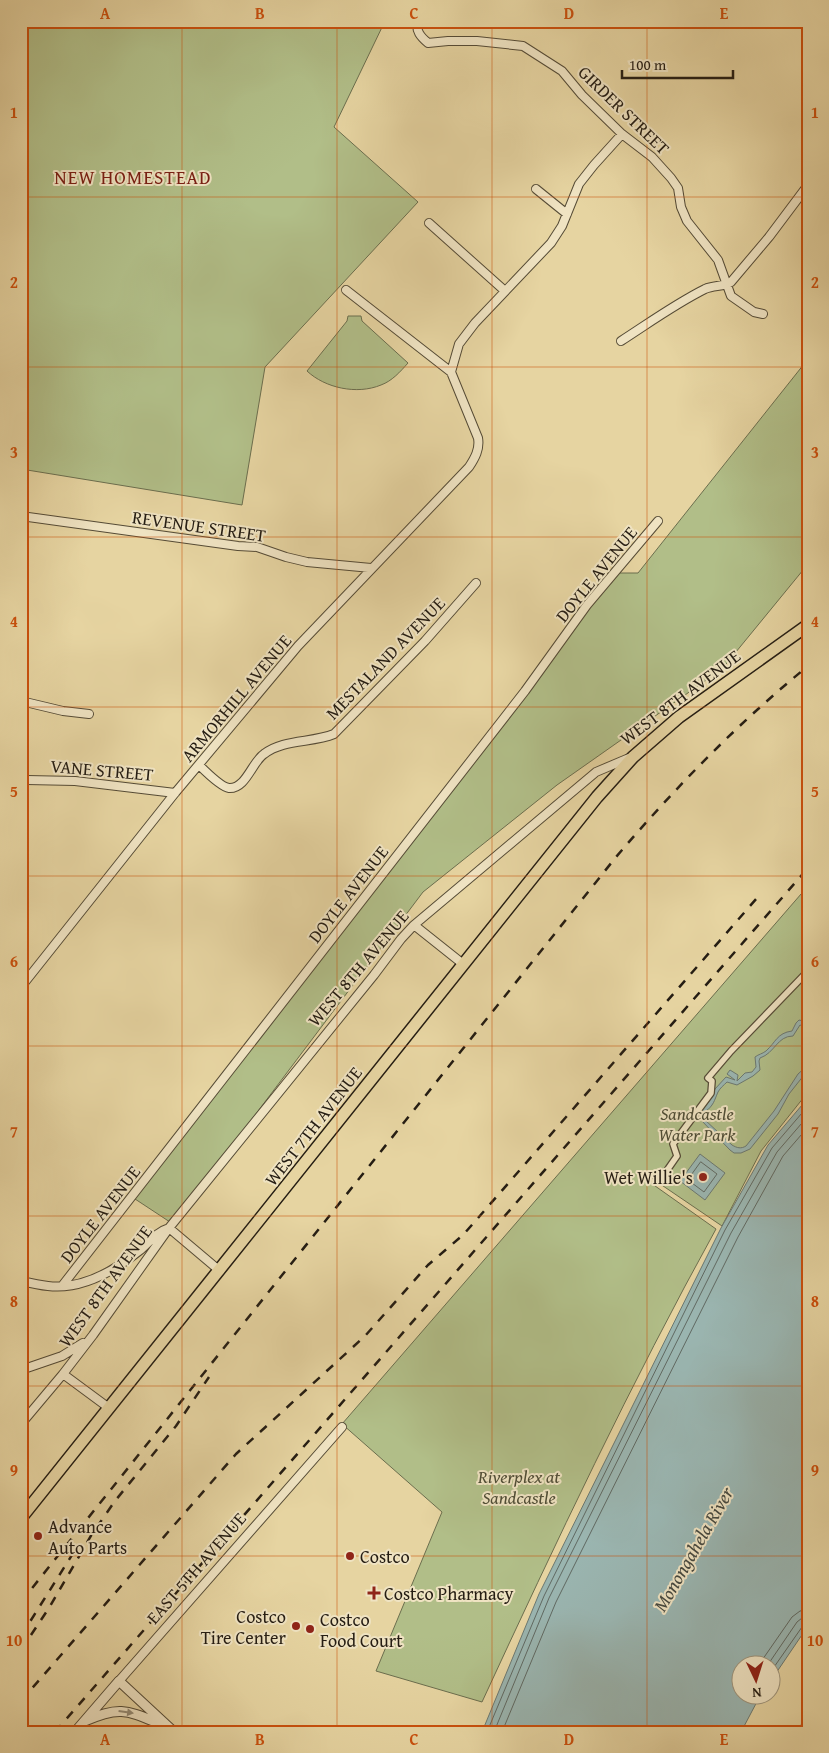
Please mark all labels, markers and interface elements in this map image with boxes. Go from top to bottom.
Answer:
text: A [100,1,111,25]
text: B [255,1,265,25]
text: C [409,1,419,25]
text: D [564,1,574,25]
text: E [720,1,729,25]
scale bar [622,48,733,80]
text: 100 m [629,54,667,75]
street label: GIRDER STREET [572,59,676,161]
text: 1 [10,100,18,124]
text: 1 [811,100,819,124]
district label: NEW HOMESTEAD [54,163,212,191]
text: 2 [10,270,18,294]
text: 2 [811,270,819,294]
text: 3 [10,440,18,464]
text: 3 [811,440,819,464]
street label: REVENUE STREET [130,503,268,549]
street label: DOYLE AVENUE [549,520,643,628]
street label: MESTALAND AVENUE [319,590,451,726]
text: 4 [10,609,18,633]
text: 4 [811,609,819,633]
street label: ARMORHILL AVENUE [174,628,298,768]
street label: WEST 8TH AVENUE [614,643,746,751]
street label: VANE STREET [49,752,155,788]
text: 5 [10,779,18,803]
text: 5 [811,779,819,803]
street label: DOYLE AVENUE [301,840,395,948]
street label: WEST 8TH AVENUE [301,904,415,1032]
text: 6 [10,949,18,973]
text: 6 [811,949,819,973]
street label: WEST 7TH AVENUE [258,1061,368,1191]
park label: Sandcastle Water Park [659,1100,736,1148]
text: 7 [10,1119,18,1143]
text: 7 [811,1119,819,1143]
street label: DOYLE AVENUE [53,1160,147,1268]
place label: Wet Willie's [604,1164,693,1191]
marker: Wet Willie's [697,1171,709,1183]
street label: WEST 8TH AVENUE [51,1219,159,1353]
text: 8 [10,1289,18,1313]
text: 8 [811,1289,819,1313]
text: 9 [10,1458,18,1482]
text: 9 [811,1458,819,1482]
park label: Riverplex at Sandcastle [477,1463,560,1511]
water label: Monongahela River [646,1481,741,1617]
street label: EAST 5TH AVENUE [140,1506,252,1630]
place label: Advance Auto Parts [48,1513,127,1561]
marker: Advance Auto Parts [32,1530,44,1542]
place label: Costco [360,1543,410,1570]
marker: Costco [344,1550,356,1562]
place label: Costco Pharmacy [384,1580,513,1607]
marker: Costco Pharmacy [368,1587,380,1599]
place label: Costco Tire Center [201,1603,287,1651]
place label: Costco Food Court [320,1606,403,1654]
marker: Costco Tire Center [290,1620,302,1632]
marker: Costco Food Court [304,1623,316,1635]
text: 10 [6,1628,22,1652]
text: 10 [807,1628,823,1652]
north arrow [732,1656,782,1706]
text: N [751,1683,762,1703]
one-way arrow [118,1709,134,1717]
text: A [100,1727,111,1751]
text: B [255,1727,265,1751]
text: C [409,1727,419,1751]
text: D [564,1727,574,1751]
text: E [720,1727,729,1751]

